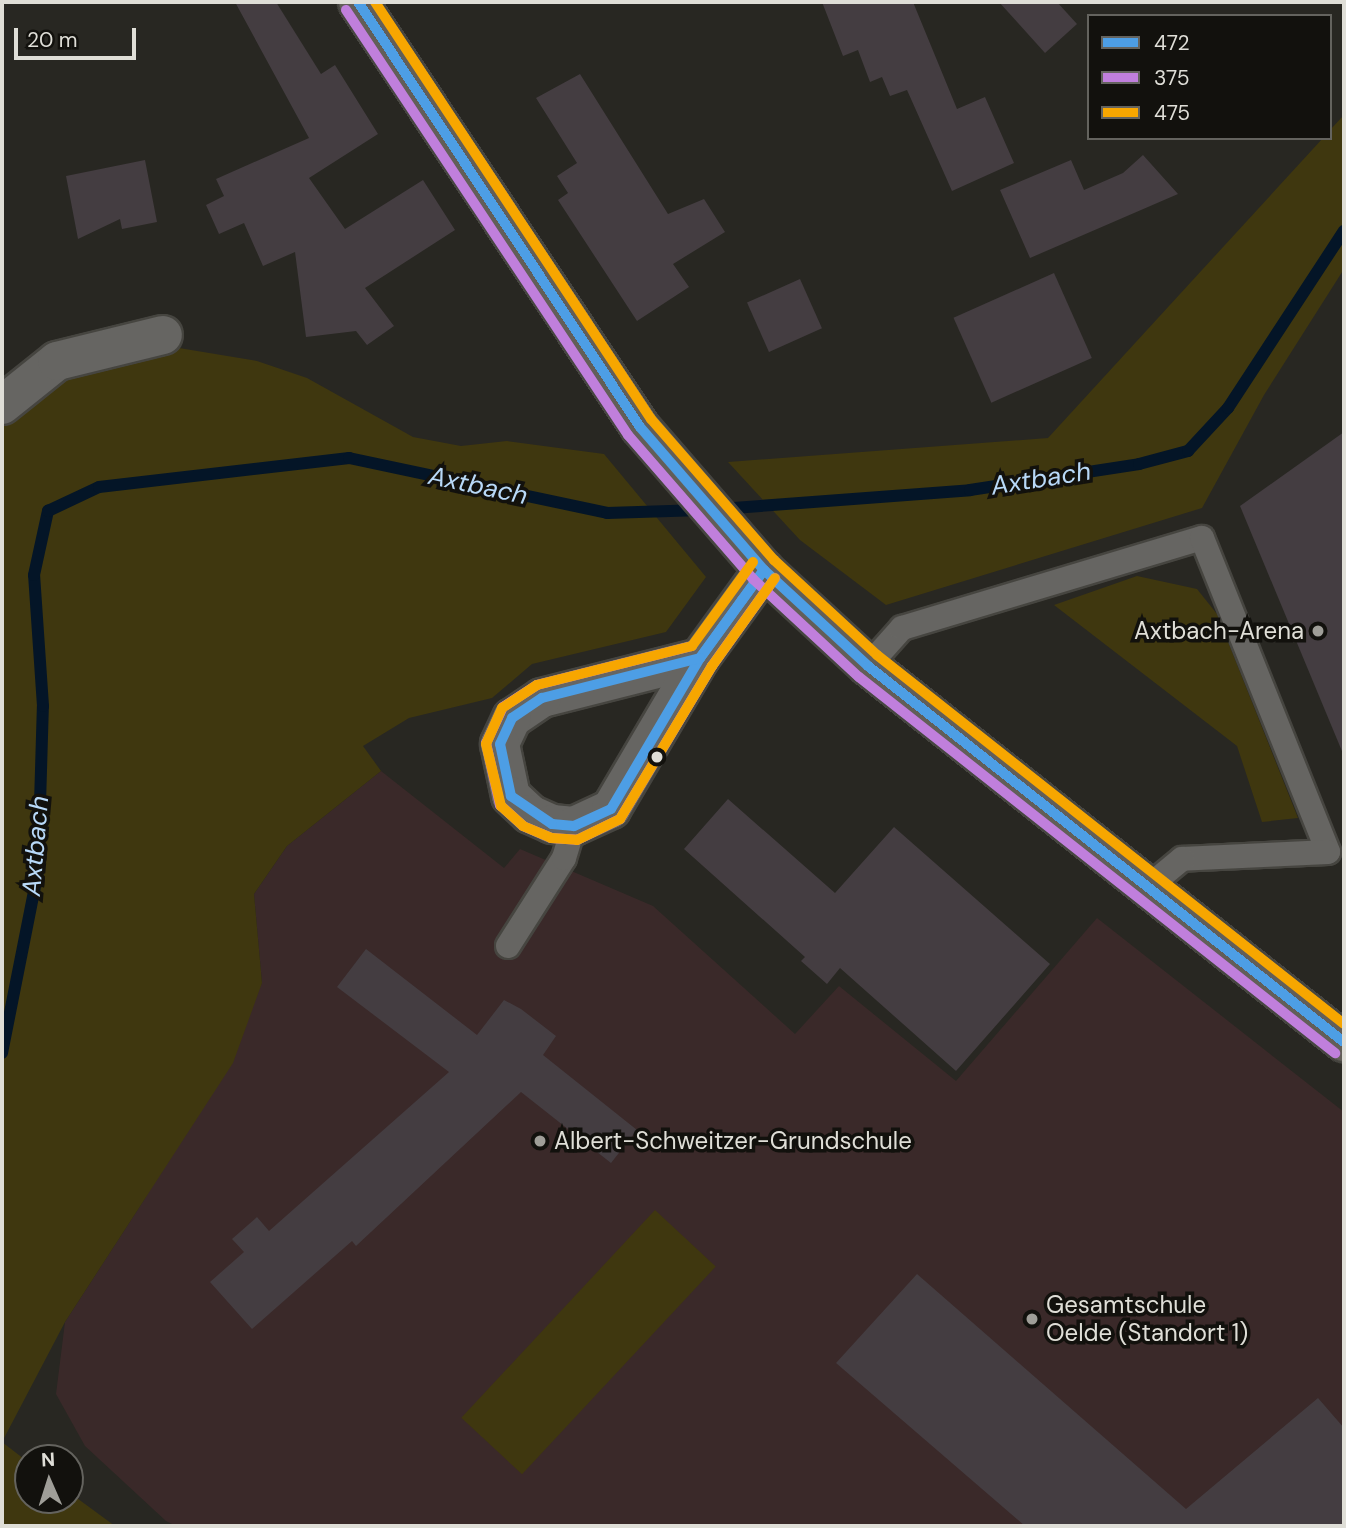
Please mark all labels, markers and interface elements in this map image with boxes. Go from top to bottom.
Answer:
scale bar [18,14,140,58]
legend [1087,14,1332,140]
text: 20 m [27,26,78,54]
text: 472 [1154,29,1190,57]
text: 375 [1154,64,1189,92]
text: 475 [1154,99,1190,127]
water label: Axtbach [989,456,1093,502]
water label: Axtbach [426,460,530,512]
place label: Axtbach-Arena [1134,617,1304,645]
marker: Axtbach-Arena [1310,623,1326,639]
unlabelled marker [650,750,664,764]
water label: Axtbach [16,795,56,897]
place label: Albert-Schweitzer-Grundschule [554,1127,912,1155]
marker: Albert-Schweitzer-Grundschule [532,1133,548,1149]
place label: Gesamtschule Oelde (Standort 1) [1046,1291,1248,1347]
marker: Gesamtschule Oelde (Standort 1) [1024,1311,1040,1327]
north arrow [14,1444,84,1514]
text: N [40,1447,56,1472]

